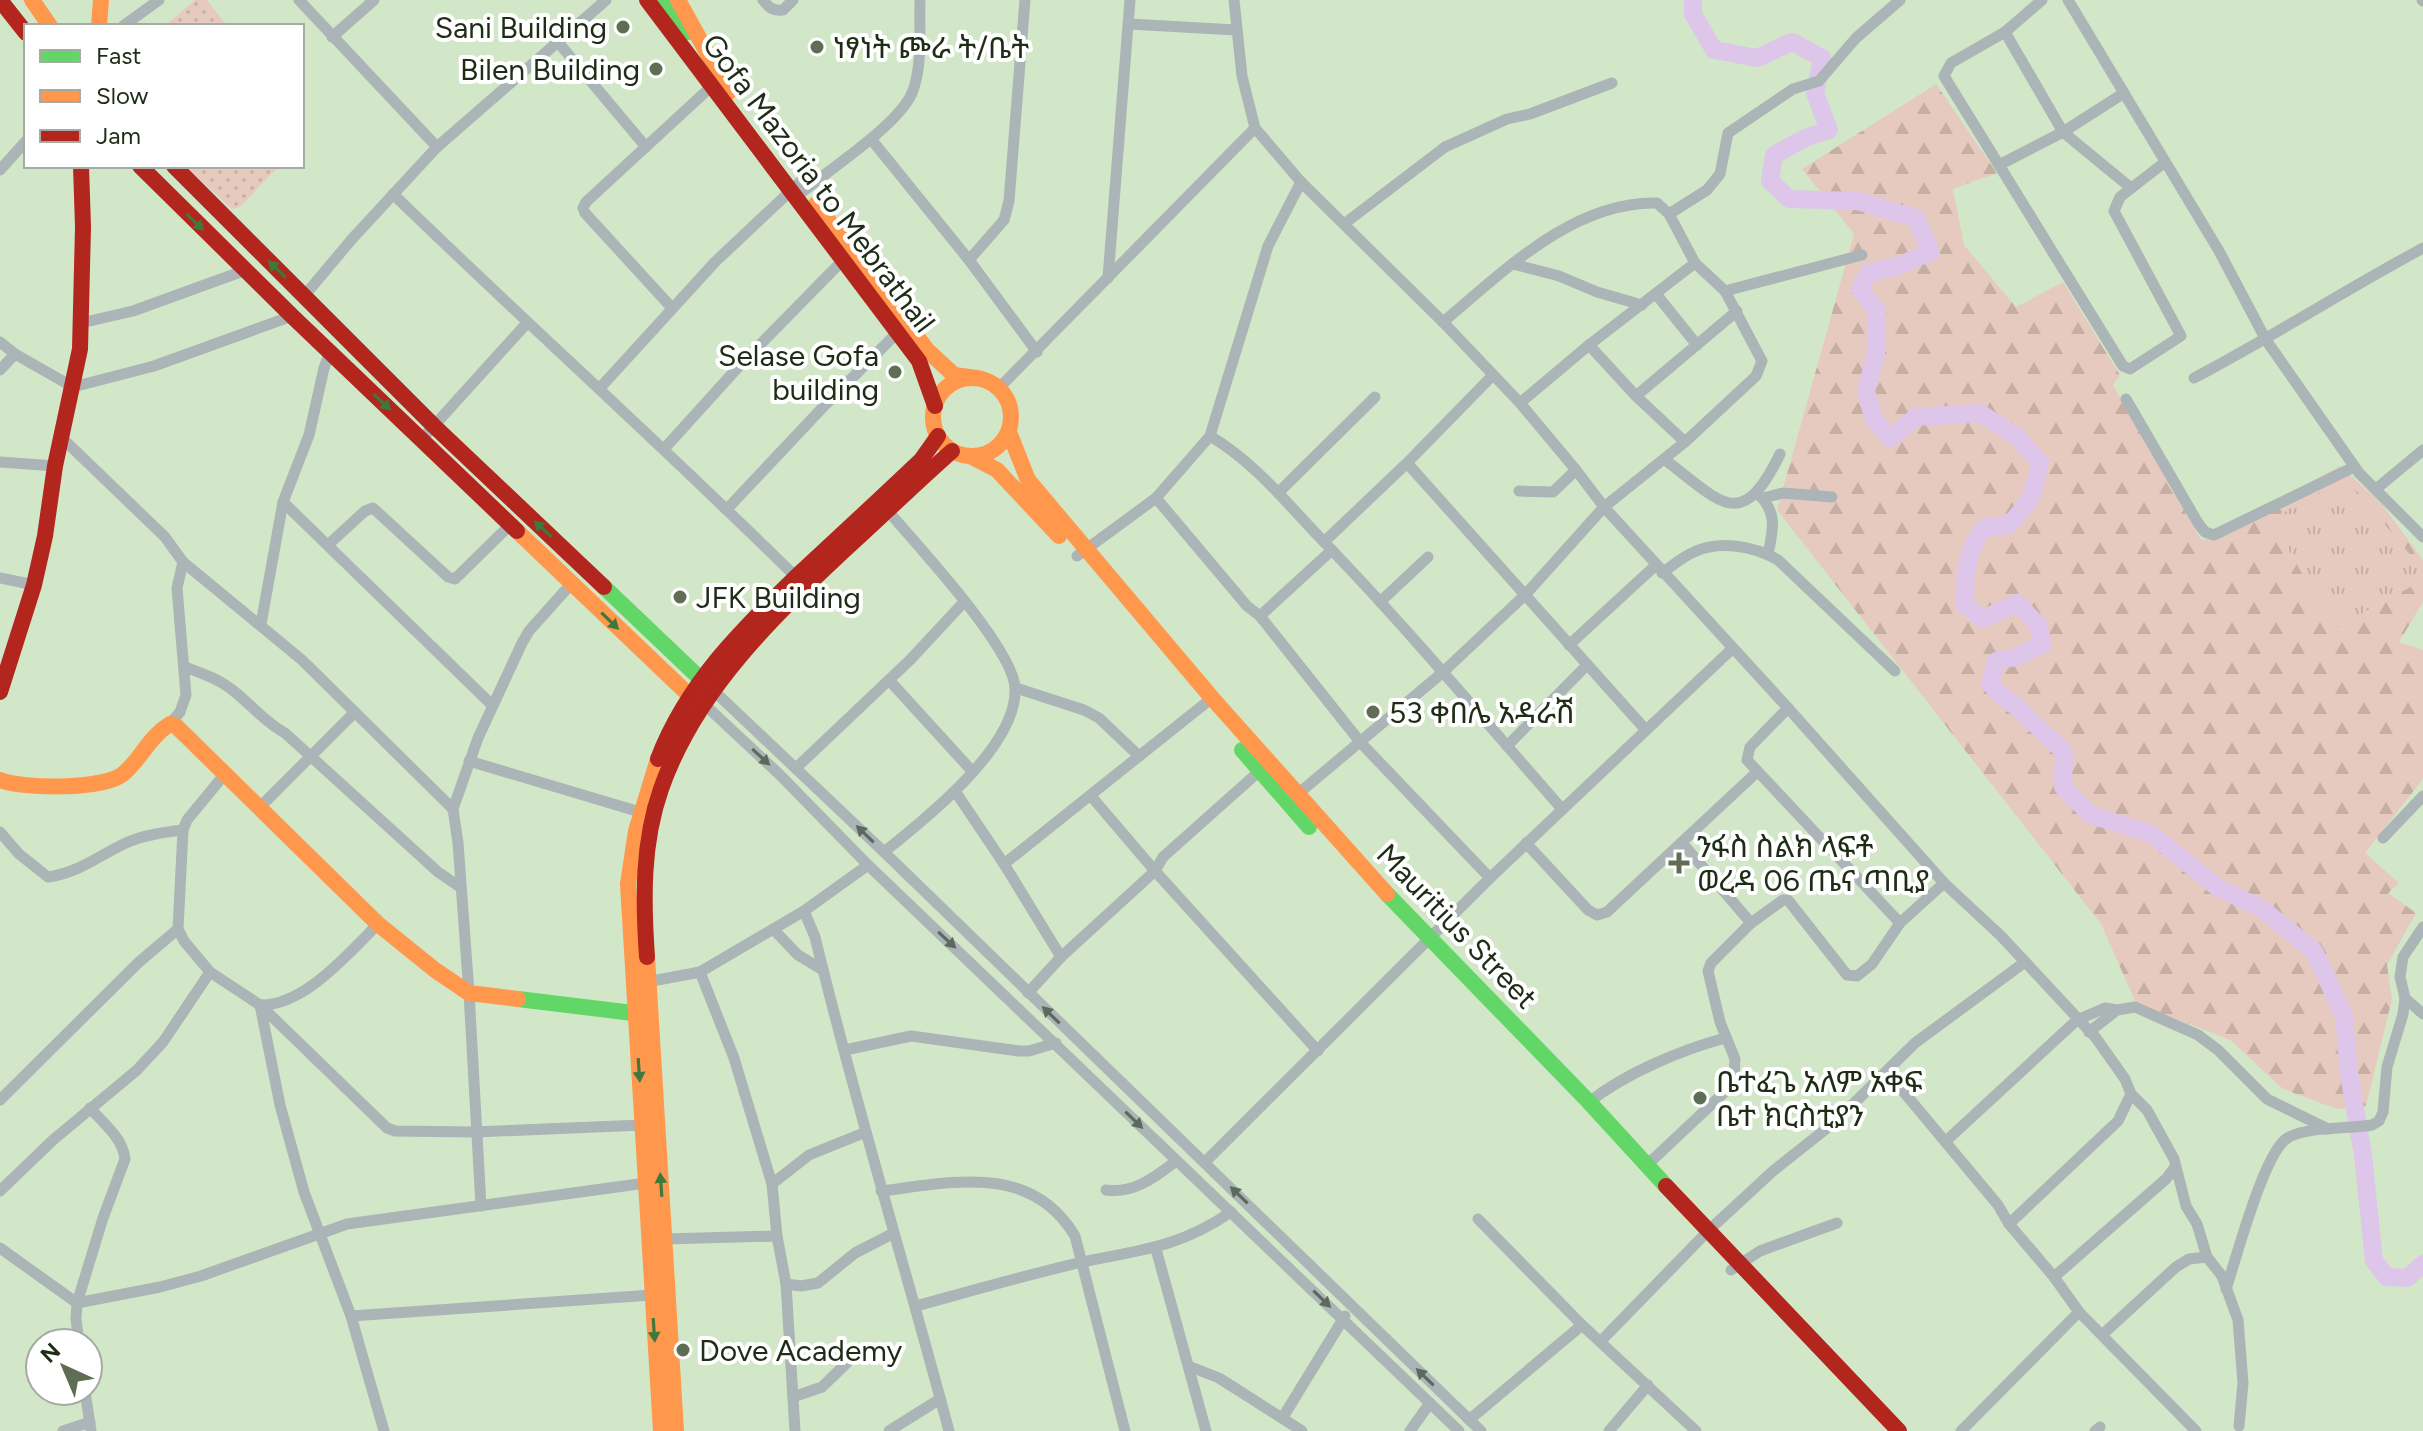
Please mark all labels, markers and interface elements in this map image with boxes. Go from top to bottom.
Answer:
place label: Sani Building [435,9,607,46]
marker: Sani Building [614,18,632,36]
legend [24,24,304,168]
street label: Gofa Mazoria to Mebrathail [695,26,943,340]
place label: ነፃነት ጮራ ት/ቤት [833,29,1029,66]
marker: ነፃነት ጮራ ት/ቤት [808,38,826,56]
text: Fast [96,41,141,70]
place label: Bilen Building [460,51,640,88]
marker: Bilen Building [647,60,665,78]
text: Slow [96,81,149,110]
text: Jam [96,121,141,150]
one-way arrow [185,212,204,230]
one-way arrow [268,260,287,278]
place label: Selase Gofa building [718,337,879,408]
marker: Selase Gofa building [886,363,904,381]
one-way arrow [373,392,392,410]
one-way arrow [533,521,552,539]
place label: JFK Building [696,579,861,616]
marker: JFK Building [671,588,689,606]
one-way arrow [600,611,619,629]
place label: 53 ቀበሌ አዳራሽ [1389,694,1575,731]
marker: 53 ቀበሌ አዳራሽ [1364,703,1382,721]
one-way arrow [751,748,770,766]
one-way arrow [856,825,875,844]
place label: ንፋስ ስልክ ላፍቶ ወረዳ 06 ጤና ጣቢያ [1697,828,1929,899]
street label: Mauritius Street [1369,836,1545,1016]
marker: ንፋስ ስልክ ላፍቶ ወረዳ 06 ጤና ጣቢያ [1668,852,1690,874]
one-way arrow [937,930,956,948]
one-way arrow [1042,1006,1061,1025]
one-way arrow [633,1058,646,1083]
place label: ቤተፈጌ አለም አቀፍ ቤተ ክርስቲያን [1716,1063,1923,1134]
marker: ቤተፈጌ አለም አቀፍ ቤተ ክርስቲያን [1691,1089,1709,1107]
one-way arrow [1124,1110,1143,1129]
one-way arrow [654,1172,667,1197]
one-way arrow [1230,1186,1249,1205]
one-way arrow [1312,1290,1331,1308]
one-way arrow [648,1318,661,1343]
north arrow [24,1327,104,1407]
place label: Dove Academy [699,1332,903,1369]
text: N [35,1337,66,1369]
marker: Dove Academy [674,1341,692,1359]
one-way arrow [1416,1368,1435,1386]

